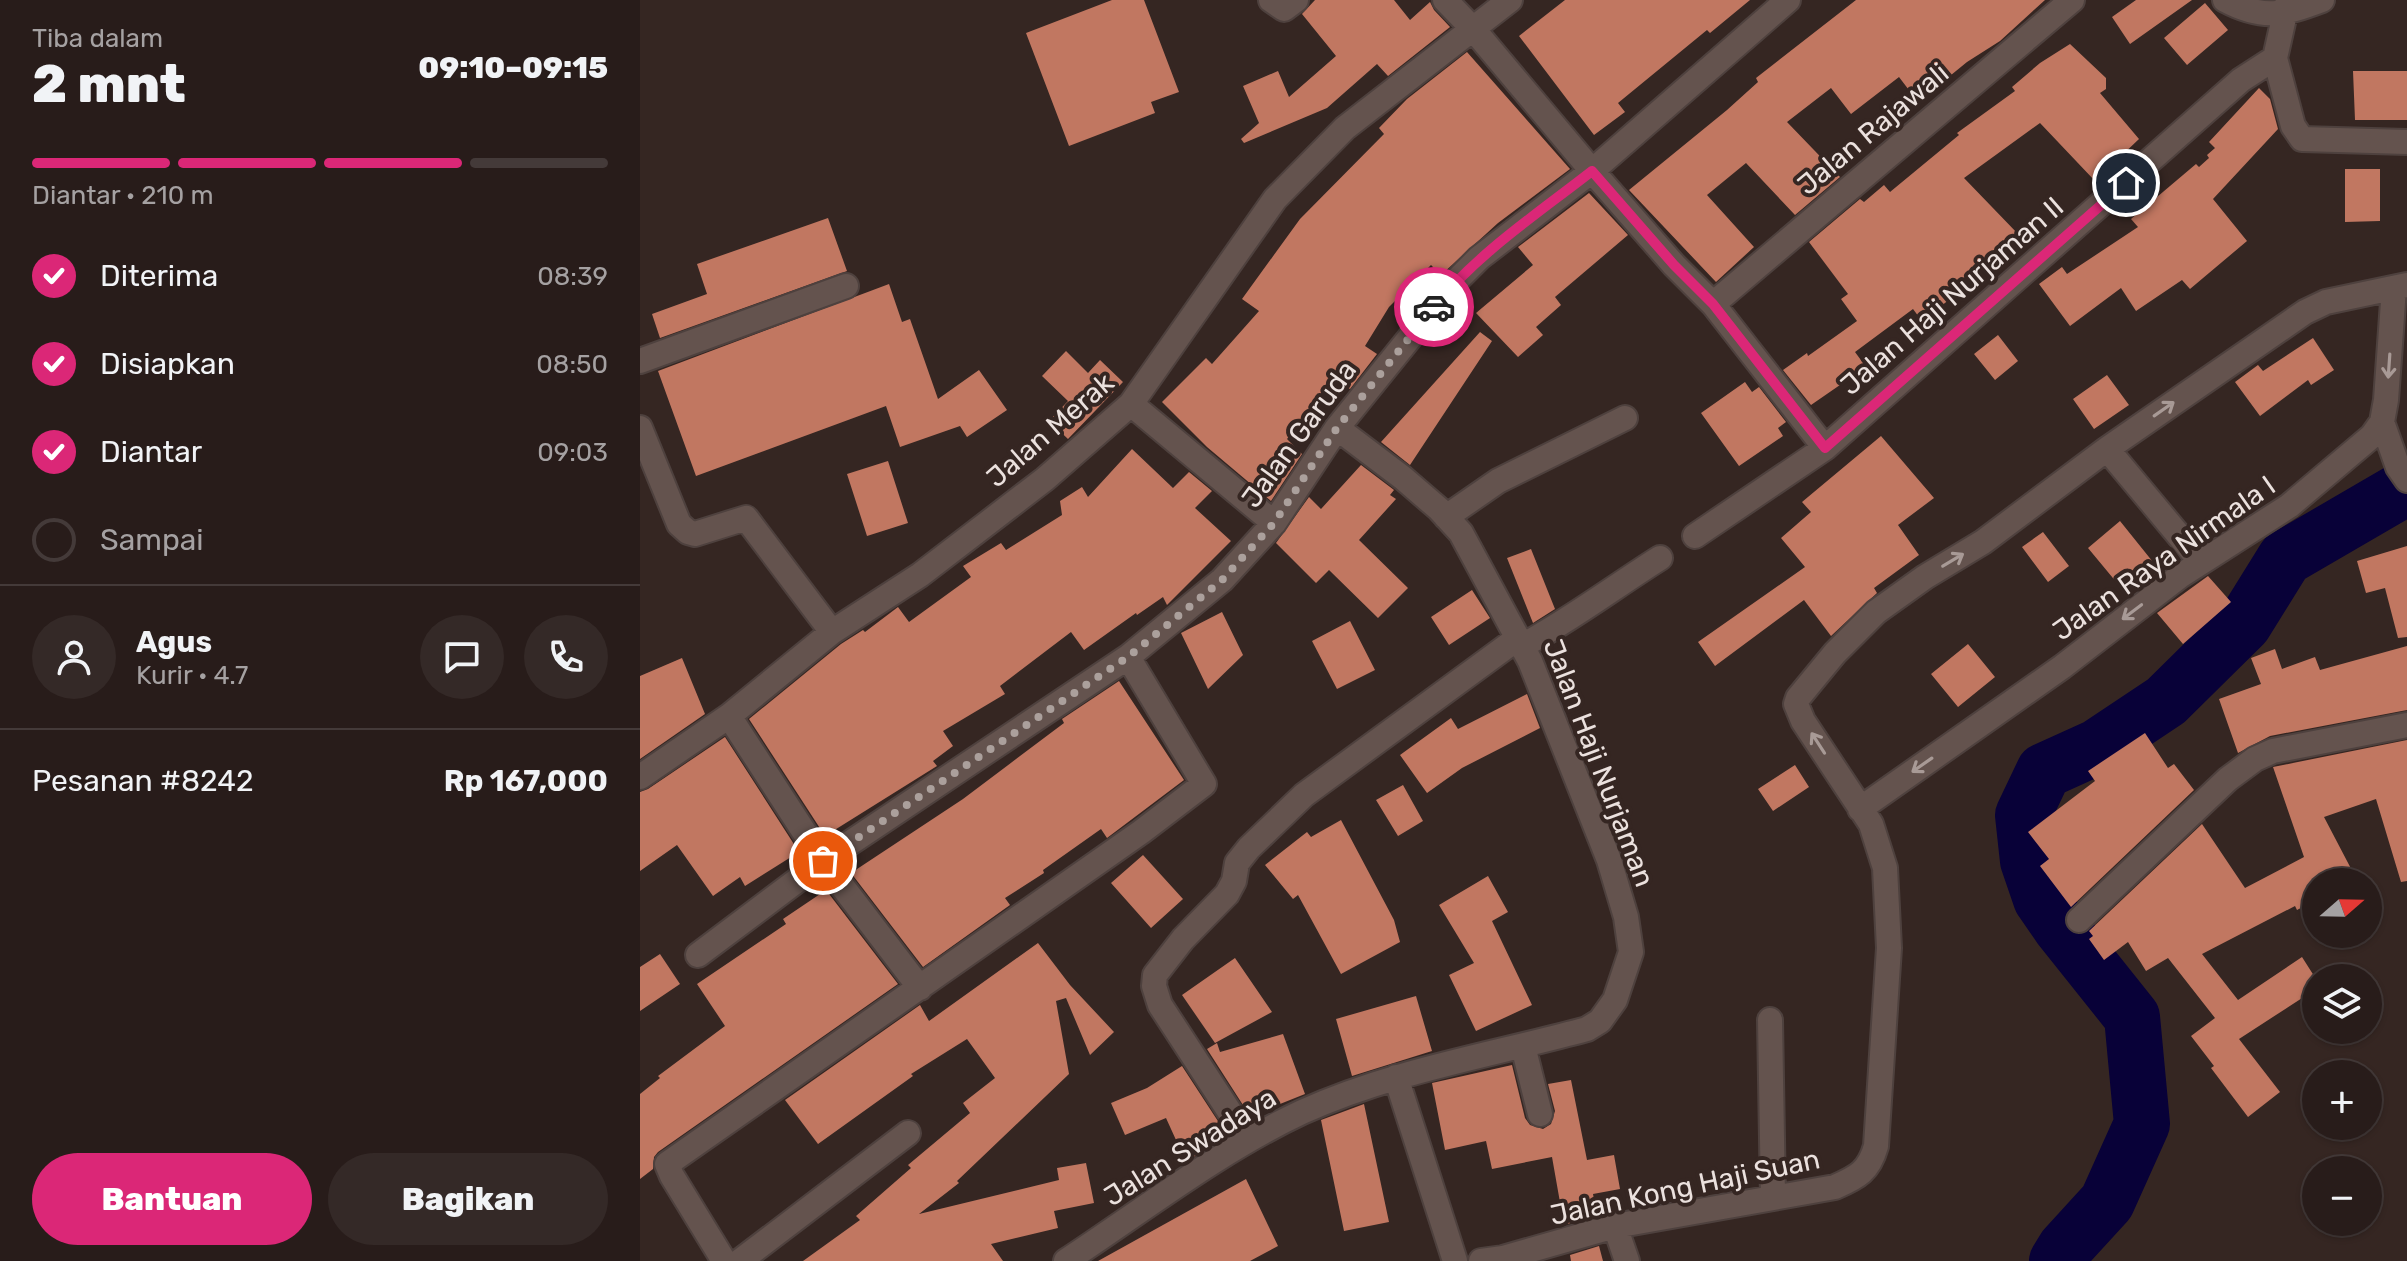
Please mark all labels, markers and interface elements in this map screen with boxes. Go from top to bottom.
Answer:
text: Tiba dalam [32,23,163,54]
text: 09:10–09:15 [418,50,608,86]
text: 2 mnt [32,53,186,115]
street label: Jalan Rajawali [1791,56,1955,202]
pin [2092,149,2160,217]
icon: home [2104,161,2148,205]
text: Diantar · 210 m [32,180,214,211]
street label: Jalan Haji Nurjaman II [1834,190,2070,402]
icon: check [32,254,76,298]
text: Diterima [100,258,218,294]
text: 08:39 [537,261,608,292]
courier [1394,267,1474,347]
icon: car [1412,285,1456,329]
icon: check [32,342,76,386]
text: Disiapkan [100,346,235,382]
text: 08:50 [536,349,608,380]
one-way arrow [2381,352,2396,379]
street label: Jalan Garuda [1235,354,1363,514]
street label: Jalan Merak [980,366,1121,494]
one-way arrow [2153,401,2175,417]
icon: check [32,430,76,474]
text: Diantar [100,434,202,470]
text: 09:03 [537,437,608,468]
street label: Jalan Raya Nirmala I [2046,469,2282,647]
text: Sampai [100,522,204,558]
one-way arrow [1941,552,1964,568]
one-way arrow [2122,604,2143,621]
button: person [32,615,116,699]
button: chat [420,615,504,699]
button: phone [524,615,608,699]
text: Agus [136,624,212,660]
street label: Jalan Haji Nurjaman [1537,635,1661,891]
text: Kurir · 4.7 [136,660,248,691]
one-way arrow [1809,732,1825,755]
one-way arrow [1912,757,1934,773]
text: Pesanan #8242 [32,763,254,799]
text: Rp 167,000 [444,763,608,799]
pin [789,827,857,895]
icon: bag [801,839,845,883]
north arrow [2302,868,2382,948]
map controls [2302,868,2382,1236]
button: layers [2302,964,2382,1044]
button: + [2302,1060,2382,1140]
street label: Jalan Swadaya [1098,1081,1282,1213]
street label: Jalan Kong Haji Suan [1547,1142,1823,1232]
button: Bantuan [32,1153,312,1245]
button: Bagikan [328,1153,608,1245]
button: − [2302,1156,2382,1236]

